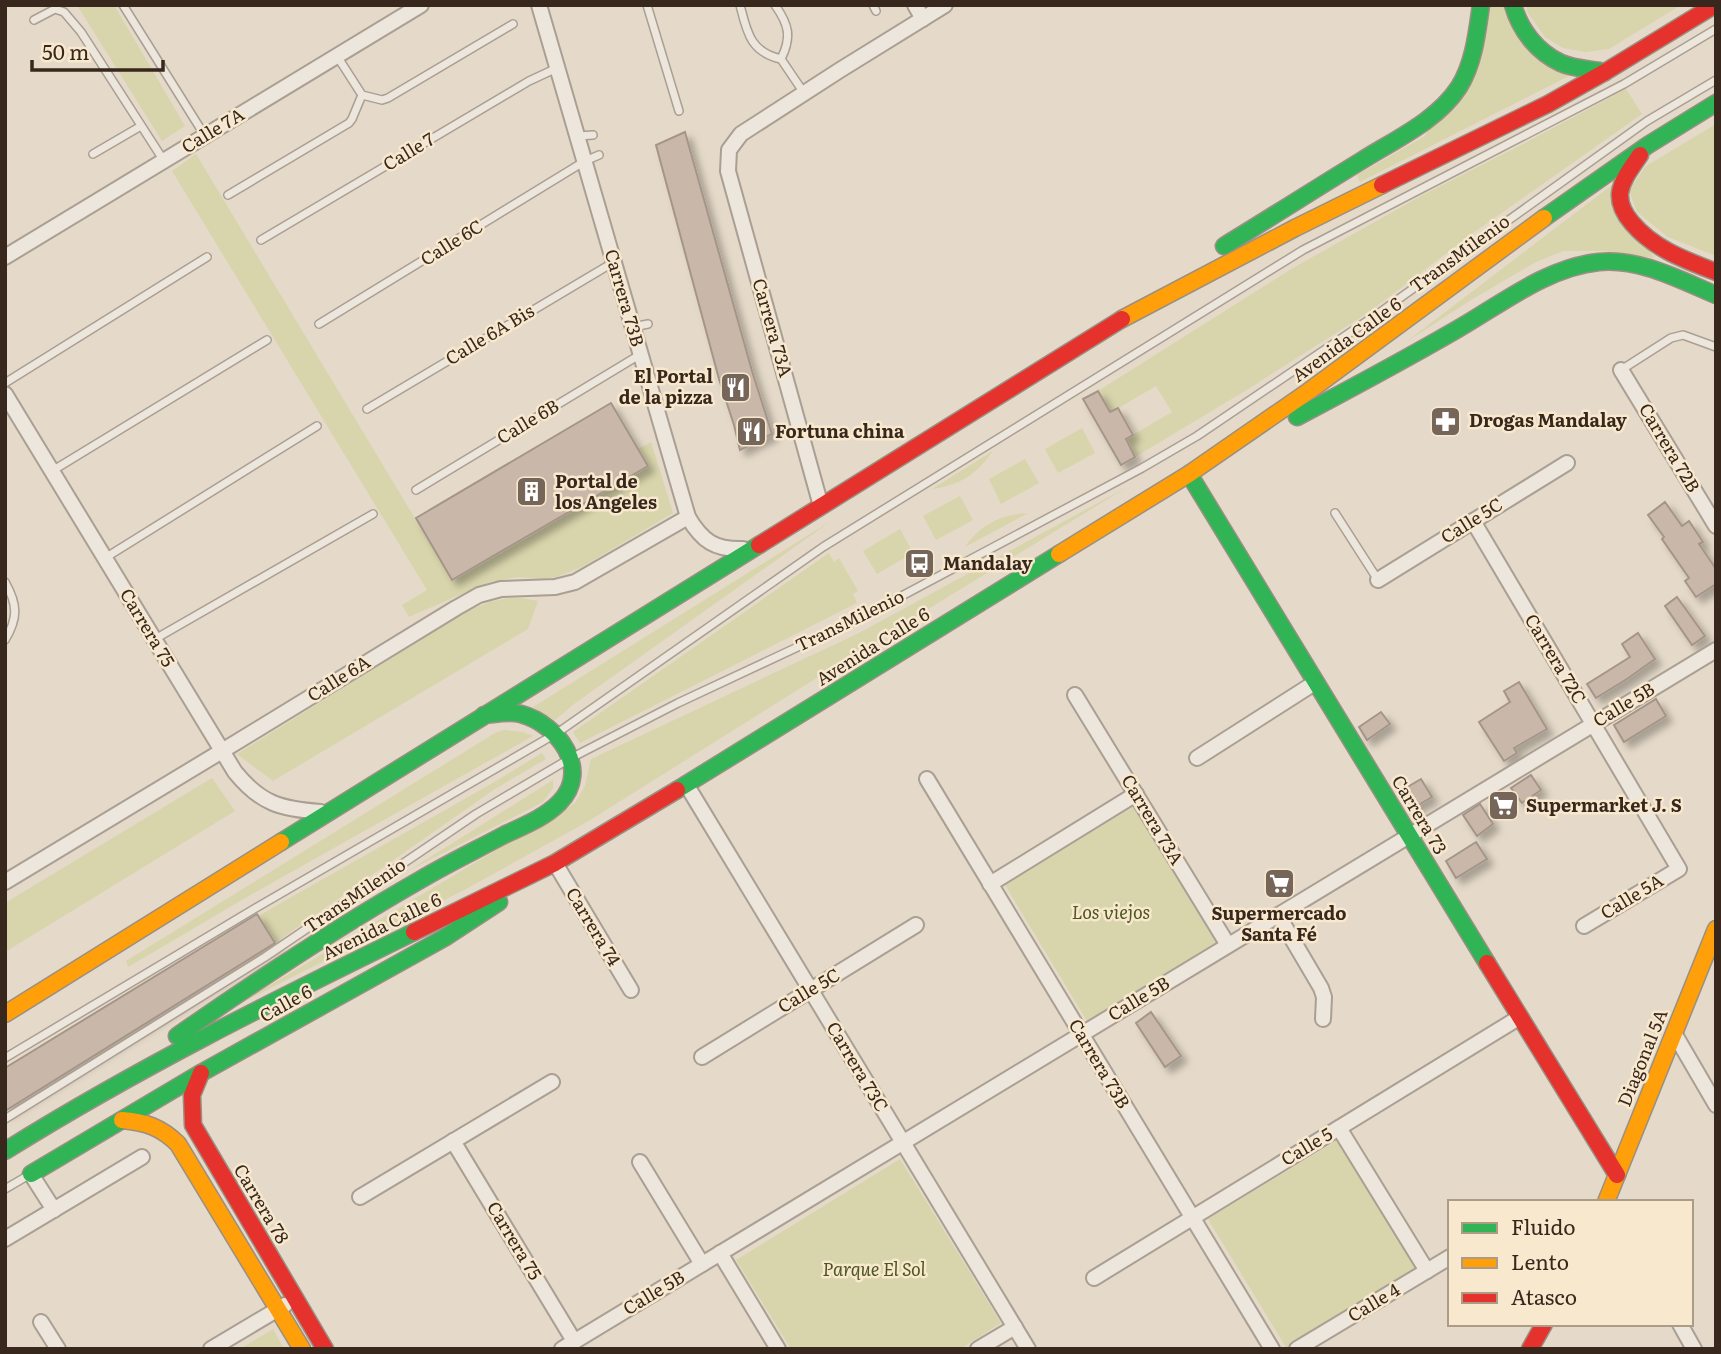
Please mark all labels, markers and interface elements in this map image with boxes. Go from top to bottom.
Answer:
scale bar [32,28,163,72]
text: 50 m [42,35,89,66]
street label: Calle 7A [176,100,249,159]
street label: Calle 7 [377,125,439,177]
street label: TransMilenio [1403,207,1515,298]
street label: Calle 6C [415,212,488,272]
street label: Carrera 73B [599,246,652,350]
street label: Carrera 73A [746,275,800,380]
street label: Avenida Calle 6 [1286,290,1407,388]
street label: Calle 6A Bis [440,297,539,371]
place label: El Portal de la pizza [619,362,714,410]
restaurant icon: El Portal de la pizza [719,370,753,404]
street label: Calle 6B [491,391,564,450]
street label: Carrera 72B [1633,397,1708,497]
pharmacy icon: Drogas Mandalay [1429,404,1463,438]
place label: Drogas Mandalay [1469,406,1627,433]
restaurant icon: Fortuna china [735,415,769,449]
place label: Fortuna china [775,417,905,444]
place label: Portal de los Angeles [555,467,657,515]
building icon: Portal de los Angeles [515,475,549,509]
street label: Calle 5C [1435,490,1507,549]
bus stop icon: Mandalay [903,547,937,581]
place label: Mandalay [943,549,1032,576]
street label: TransMilenio [790,582,908,658]
street label: Carrera 75 [114,583,182,672]
street label: Avenida Calle 6 [810,600,935,692]
street label: Carrera 72C [1519,608,1594,708]
street label: Calle 6A [301,648,375,708]
street label: Calle 5B [1587,675,1659,733]
street label: Carrera 73A [1116,769,1191,870]
street label: Carrera 73 [1386,769,1455,859]
supermarket icon: Supermarket J. S [1486,789,1520,823]
place label: Supermarket J. S [1526,791,1682,818]
street label: TransMilenio [298,851,411,939]
street label: Calle 5A [1595,866,1668,925]
supermarket icon: Supermercado Santa Fé [1262,867,1296,901]
street label: Carrera 74 [560,882,628,971]
street label: Avenida Calle 6 [317,885,446,966]
park label: Los viejos [1072,898,1150,925]
place label: Supermercado Santa Fé [1211,899,1347,947]
street label: Calle 5C [772,960,845,1019]
street label: Calle 5B [1102,969,1174,1027]
street label: Calle 6 [254,977,317,1028]
street label: Diagonal 5A [1610,1005,1673,1110]
street label: Carrera 73B [1063,1013,1138,1113]
street label: Carrera 73C [821,1016,896,1116]
street label: Calle 5 [1275,1120,1337,1172]
street label: Carrera 78 [228,1158,297,1248]
street label: Carrera 75 [481,1196,549,1285]
legend [1448,1200,1693,1326]
text: Fluido [1511,1210,1575,1241]
text: Lento [1511,1245,1569,1276]
park label: Parque El Sol [822,1255,926,1282]
street label: Calle 5B [617,1263,689,1321]
street label: Calle 4 [1342,1275,1405,1328]
text: Atasco [1511,1280,1577,1311]

